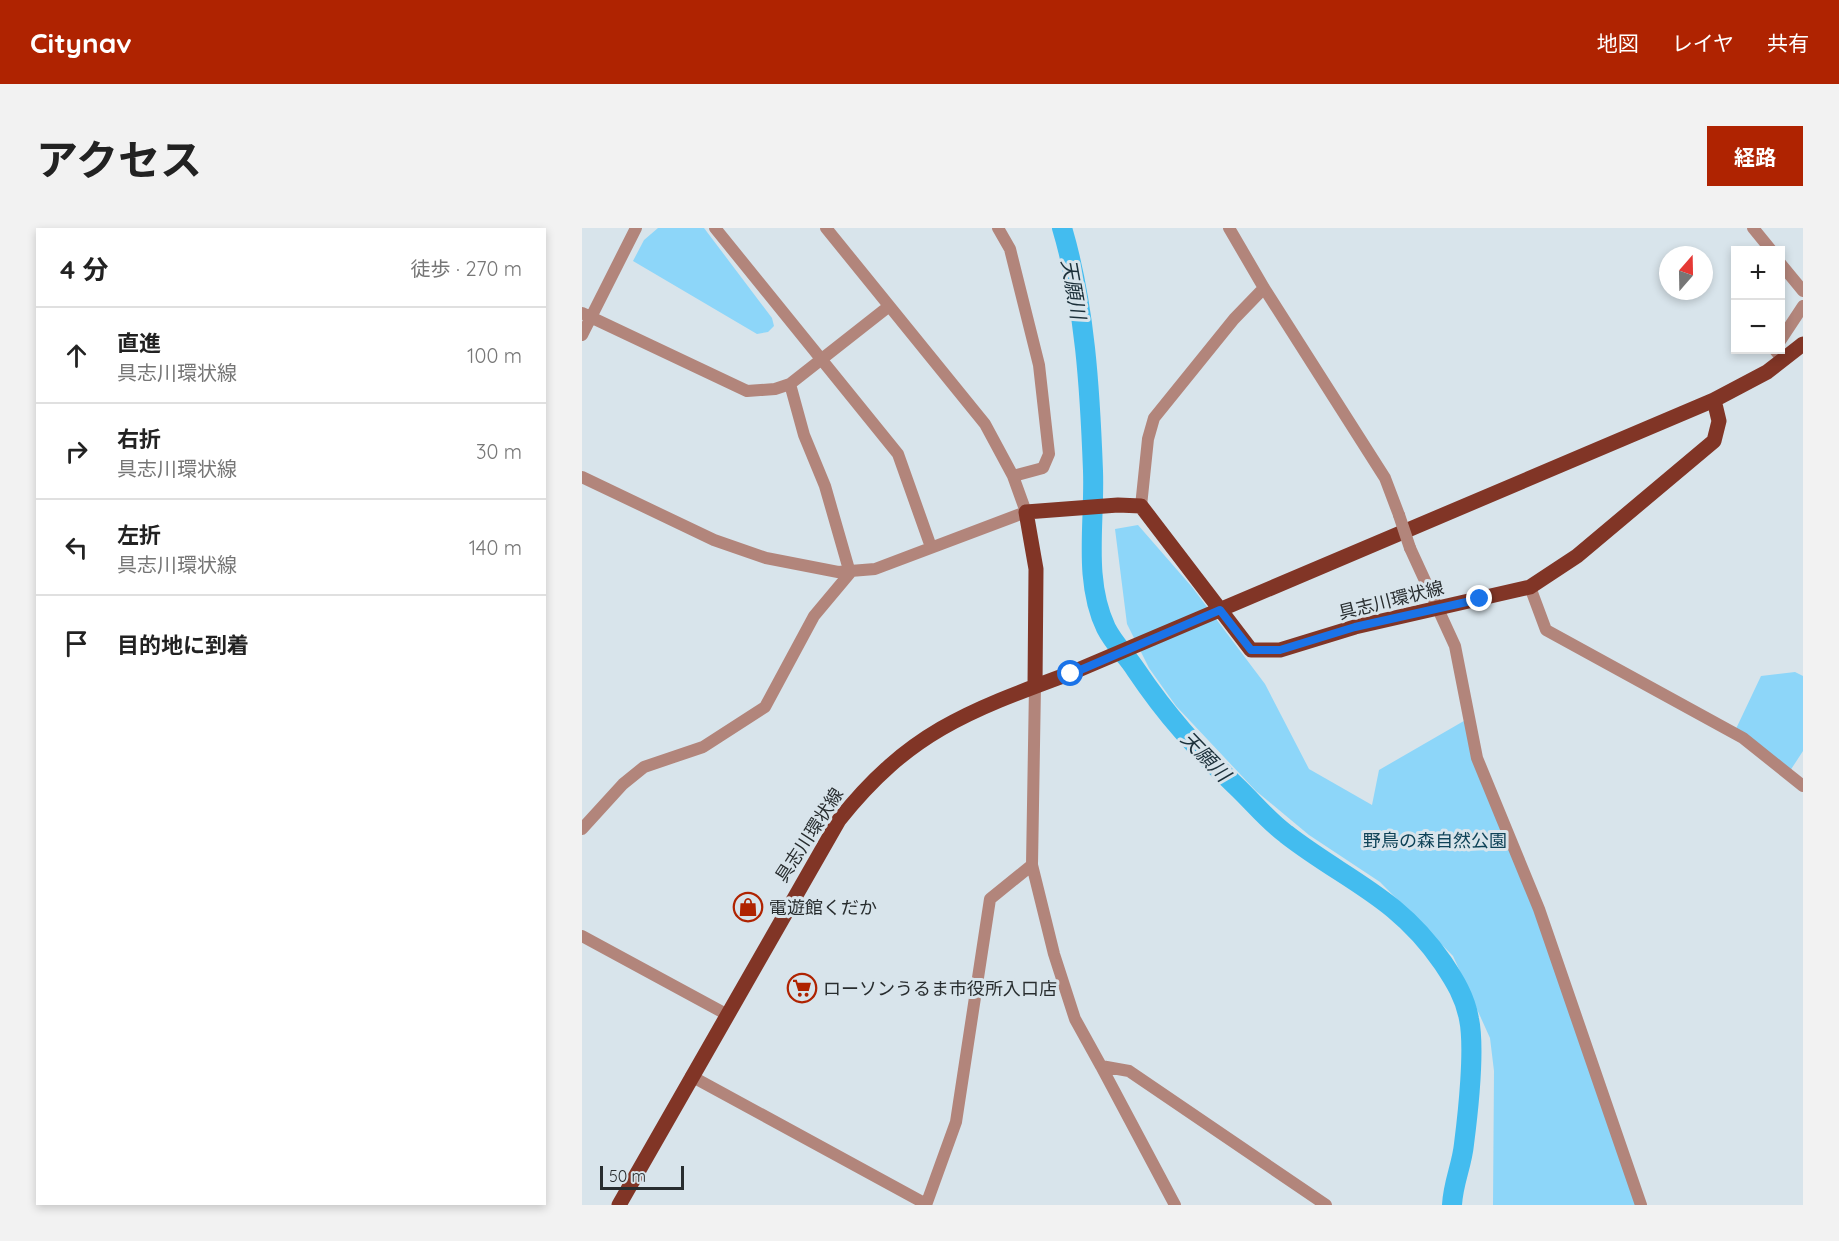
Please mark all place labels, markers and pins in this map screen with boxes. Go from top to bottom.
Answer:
shop icon: 電遊館くだか [732,891,764,923]
place label: 電遊館くだか [769,896,877,919]
supermarket icon: ローソンうるま市役所入口店 [786,972,818,1004]
place label: ローソンうるま市役所入口店 [823,977,1057,1000]

